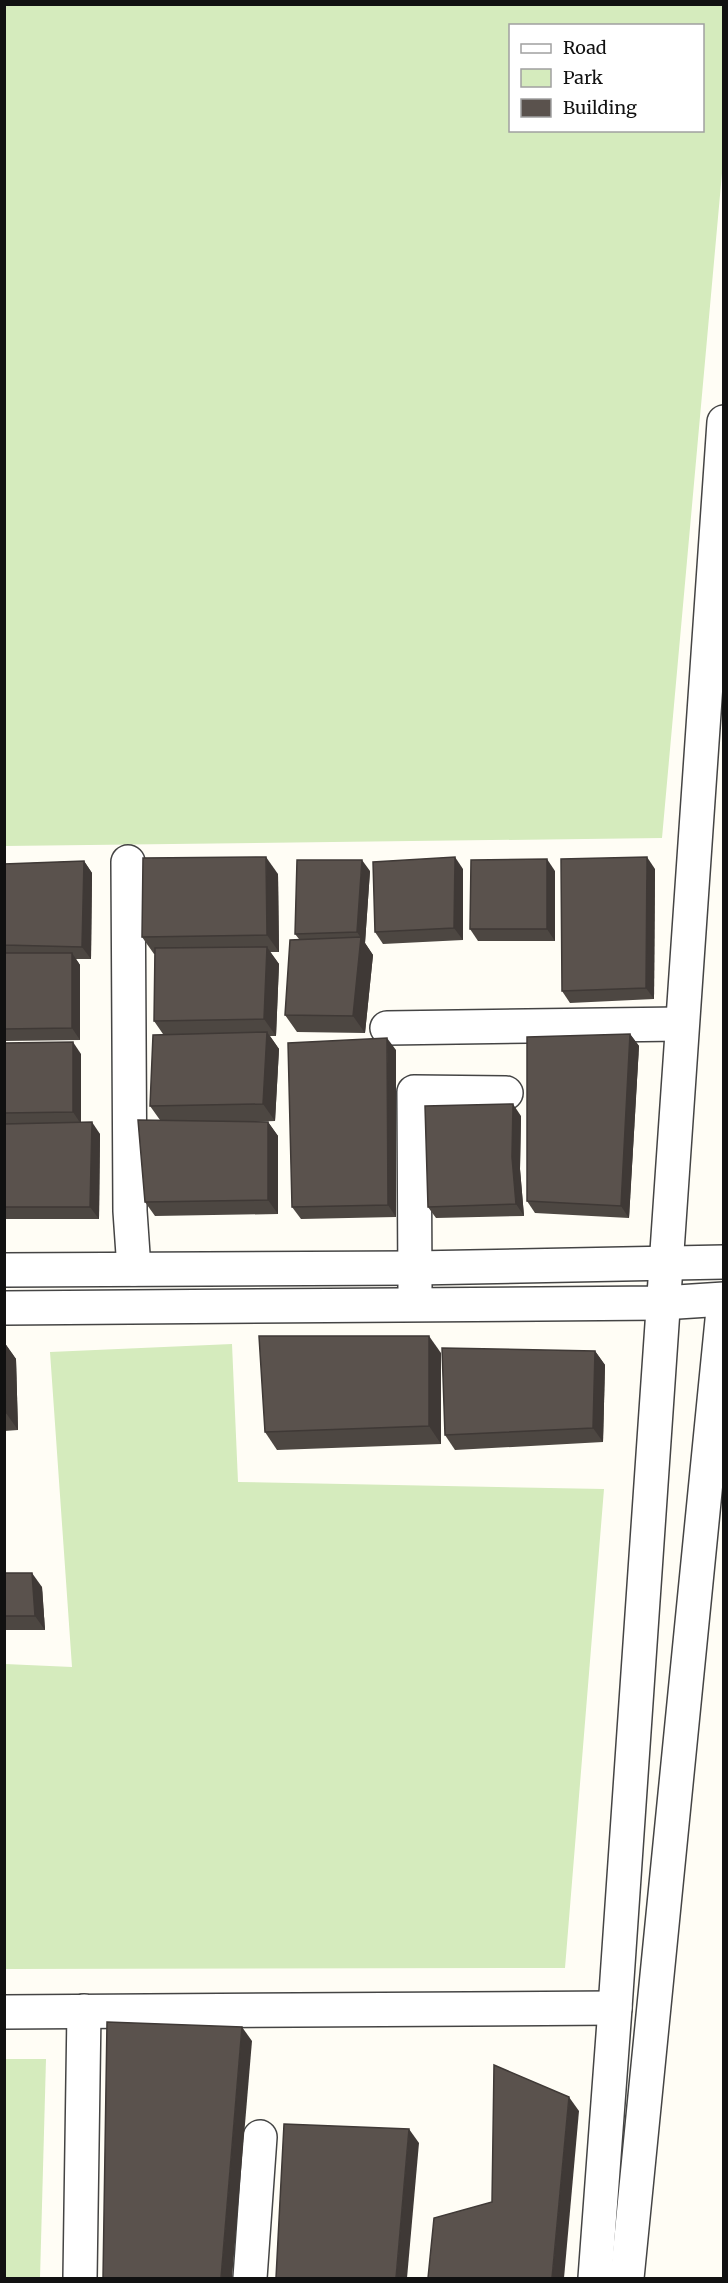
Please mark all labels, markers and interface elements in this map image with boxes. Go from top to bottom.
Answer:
legend [509,24,704,132]
text: Road [563,36,607,59]
text: Park [563,66,604,89]
text: Building [563,96,637,119]

